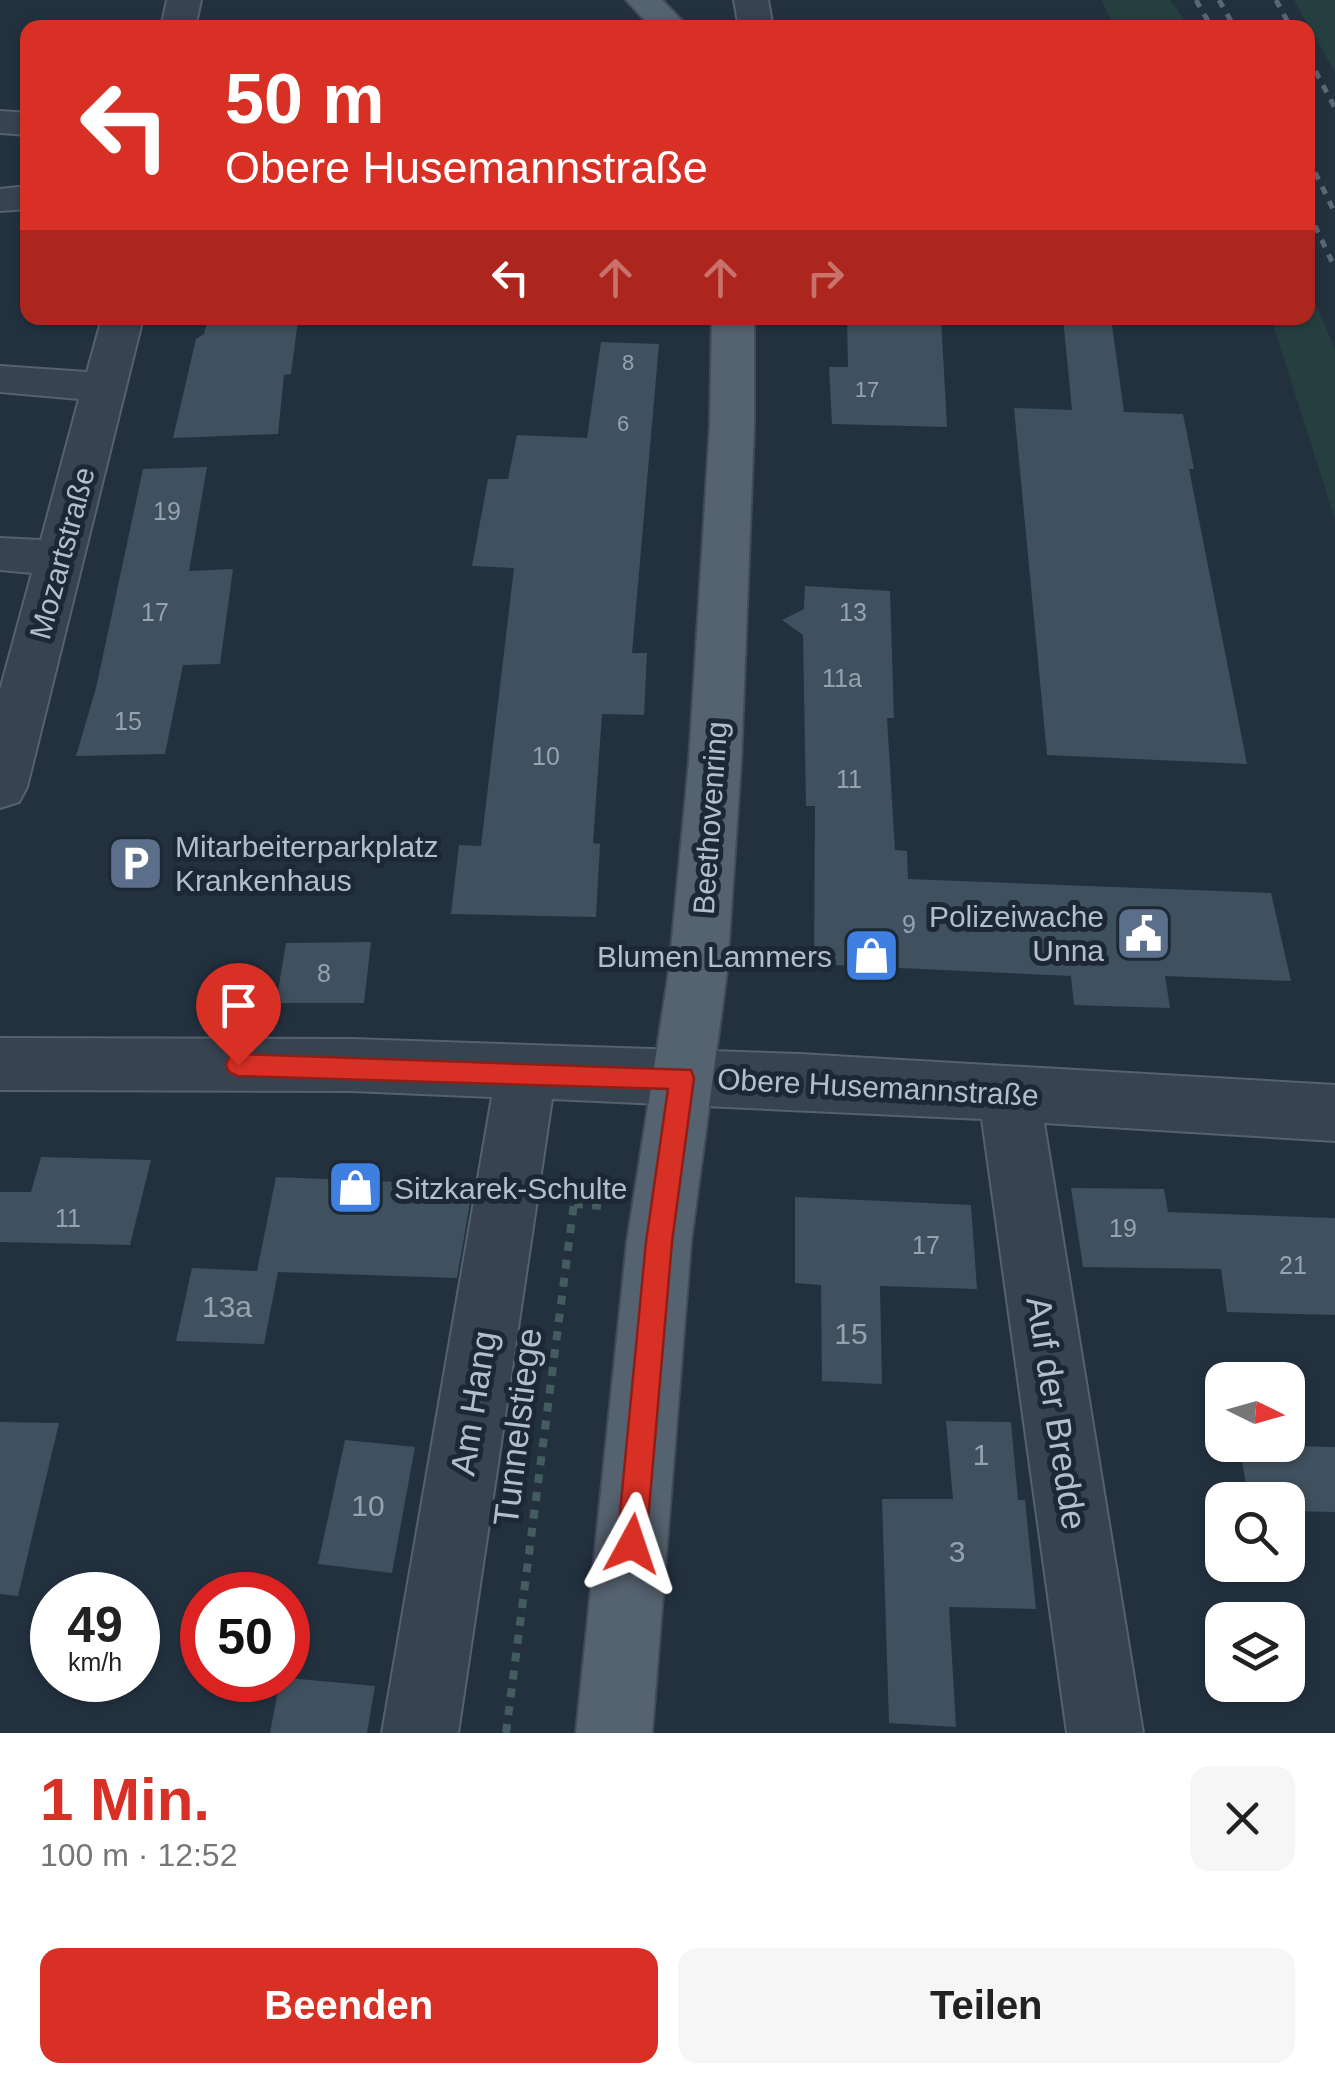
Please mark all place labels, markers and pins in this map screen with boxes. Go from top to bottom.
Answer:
place label: Mitarbeiterparkplatz Krankenhaus [175,830,438,897]
parking icon: Mitarbeiterparkplatz Krankenhaus [106,833,166,893]
place label: Polizeiwache Unna [929,900,1104,967]
public building icon: Polizeiwache Unna [1113,903,1173,963]
shop icon: Blumen Lammers [841,926,901,986]
place label: Blumen Lammers [597,940,832,973]
pin [196,963,281,1066]
shop icon: Sitzkarek-Schulte [325,1158,385,1218]
place label: Sitzkarek-Schulte [394,1172,627,1205]

